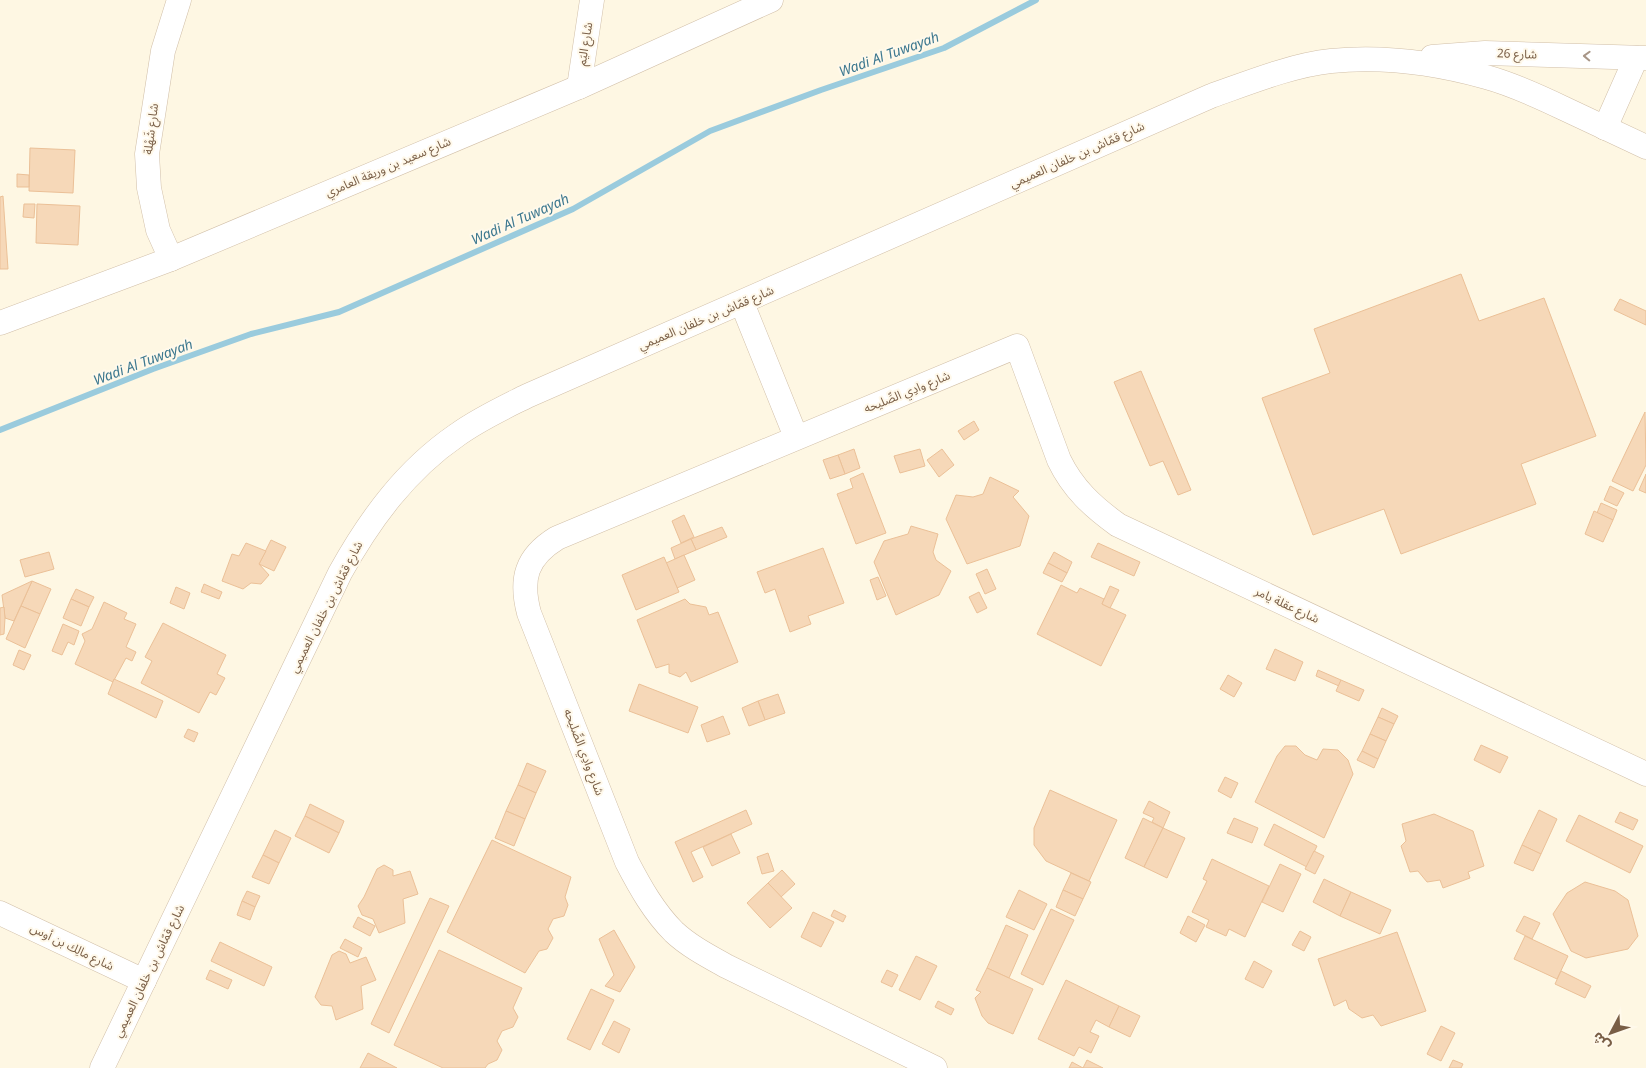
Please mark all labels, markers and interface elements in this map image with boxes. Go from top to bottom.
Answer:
street label: شارع اليَم [573,21,597,67]
water label: Wadi Al Tuwayah [836,27,942,80]
street label: شارع 26 [1497,44,1537,64]
one-way arrow [1583,51,1590,61]
street label: شارع شَهْلة [139,102,163,156]
street label: شارع قمّاش بن خلفان العميمي [1007,117,1148,194]
street label: شارع سعيد بن وريقة العامري [322,132,454,202]
water label: Wadi Al Tuwayah [468,188,572,249]
street label: شارع قمّاش بن خلفان العميمي [635,281,777,356]
water label: Wadi Al Tuwayah [90,334,195,389]
street label: شارع وادِي الصِّليحه [861,366,953,418]
street label: شارع قمّاش بن خلفان العميمي [285,538,368,676]
street label: شارع عقلة يامر [1251,582,1322,628]
street label: شارع وادِي الصِّليحه [558,706,609,798]
street label: شارع قمّاش بن خلفان العميمي [109,901,190,1041]
street label: شارع مالِك بن أوس [27,919,117,975]
north arrow [1586,1008,1636,1058]
text: ش [1587,1028,1614,1055]

